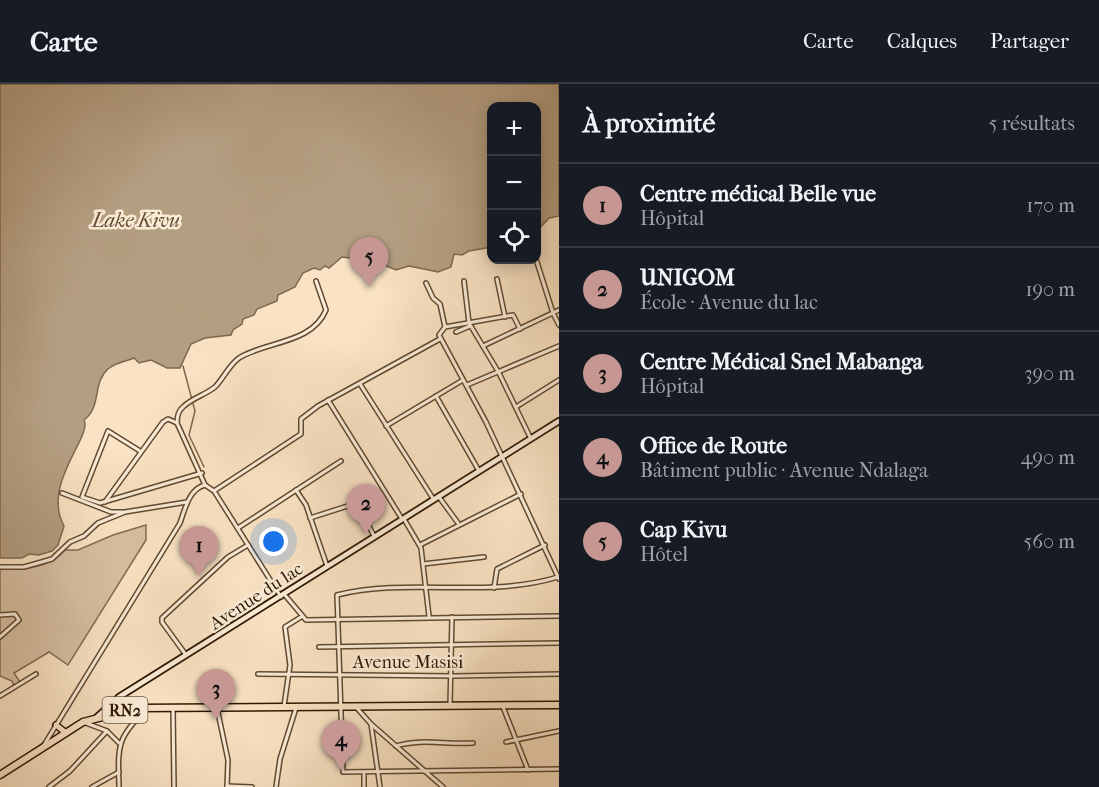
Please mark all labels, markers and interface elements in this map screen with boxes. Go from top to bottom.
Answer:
text: Carte [30,25,98,58]
text: Carte [803,29,854,53]
text: Calques [887,29,957,53]
text: Partager [990,29,1069,53]
map controls [487,102,541,264]
button: + [487,102,541,156]
text: À proximité [583,108,715,139]
text: 5 résultats [989,112,1075,135]
button: − [487,156,541,210]
text: Centre médical Belle vue [640,181,876,207]
text: 1 [599,194,606,217]
text: 170 m [1026,194,1075,217]
text: Hôpital [640,207,704,230]
water label: Lake Kivu [90,209,180,232]
button: locate [487,210,541,264]
pin: 5 [350,238,388,287]
text: UNIGOM [640,265,735,291]
text: 2 [597,278,608,301]
text: 190 m [1025,278,1075,301]
text: École · Avenue du lac [640,291,818,314]
text: Centre Médical Snel Mabanga [640,349,923,375]
text: 3 [598,362,607,385]
text: 390 m [1024,362,1075,385]
text: Hôpital [640,375,704,398]
text: Office de Route [640,433,787,459]
text: 4 [597,446,608,469]
text: 490 m [1021,446,1075,469]
text: Bâtiment public · Avenue Ndalaga [640,459,928,482]
pin: 2 [346,484,386,534]
text: Cap Kivu [640,517,727,543]
pin: 1 [180,526,218,576]
your location [259,527,288,556]
text: 5 [598,530,607,553]
text: 560 m [1024,530,1075,553]
text: Hôtel [640,543,688,566]
street label: Avenue du lac [205,558,307,635]
street label: Avenue Masisi [352,652,464,673]
pin: 3 [196,670,236,719]
road number: RN2 [102,697,148,723]
pin: 4 [322,720,360,770]

